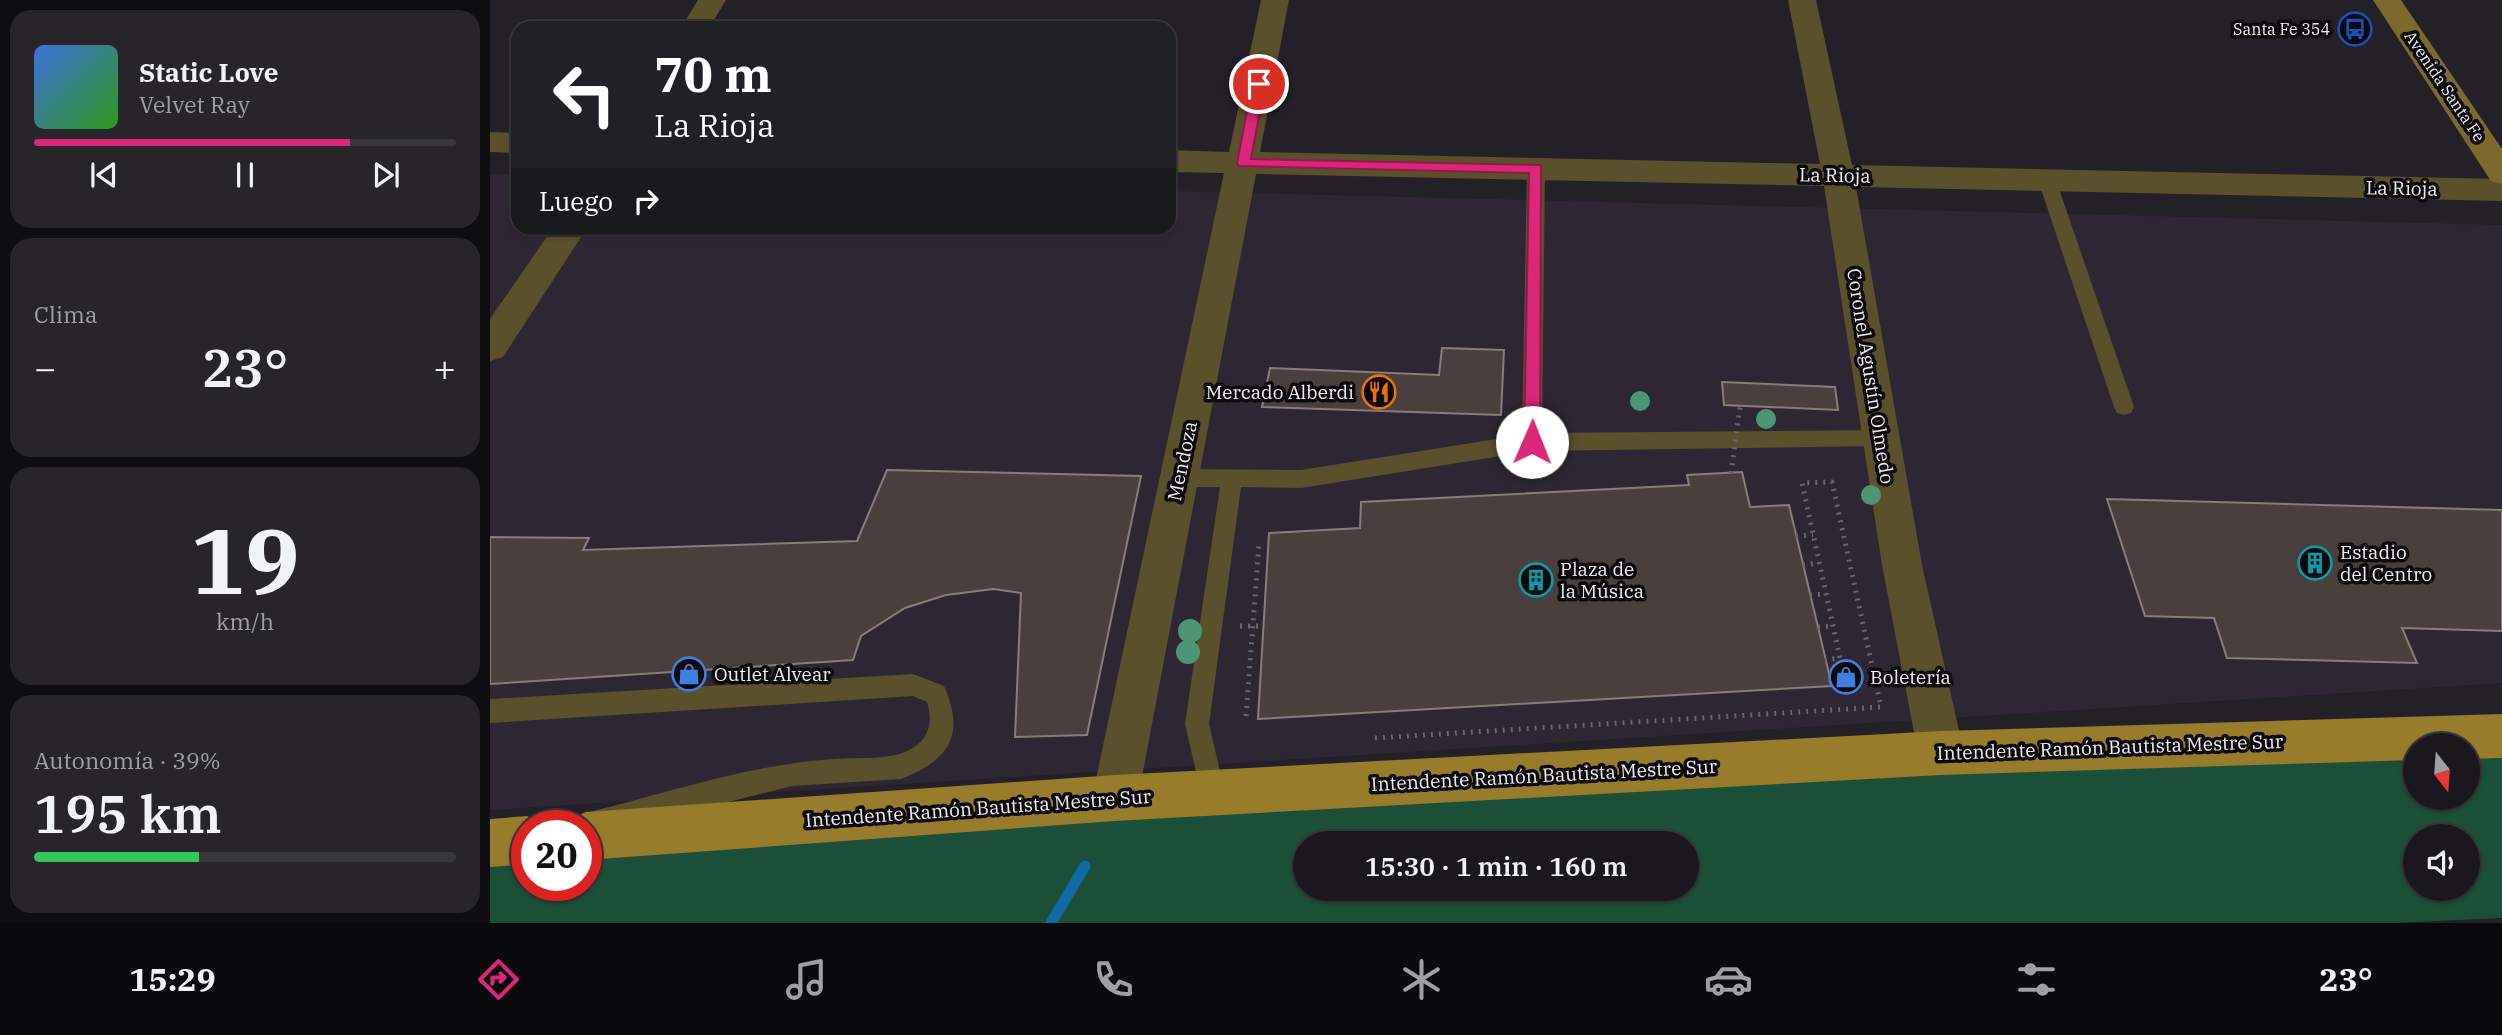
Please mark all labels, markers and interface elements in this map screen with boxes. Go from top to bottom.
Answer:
bus stop icon: Santa Fe 354 [2336,10,2374,48]
place label: Santa Fe 354 [2233,19,2330,39]
street label: Avenida Santa Fe [2401,27,2489,145]
text: 70 m [654,42,772,105]
icon: left [539,49,630,140]
pin [1229,54,1289,114]
text: Static Love [139,55,278,89]
icon: arrive [1240,65,1278,103]
text: Velvet Ray [139,89,250,119]
text: La Rioja [654,104,775,146]
icon: previous [85,156,123,194]
icon: pause [226,156,264,194]
icon: next [367,156,405,194]
street label: La Rioja [1799,162,1871,188]
street label: La Rioja [2366,175,2438,201]
icon: right [627,182,665,220]
text: Luego [539,184,613,218]
street label: Coronel Agustín Olmedo [1842,266,1900,486]
text: Clima [34,299,98,329]
text: 23° [202,334,288,401]
text: − [34,343,57,392]
text: + [433,343,456,392]
restaurant icon: Mercado Alberdi [1360,373,1398,411]
place label: Mercado Alberdi [1206,380,1354,404]
position arrow [1495,405,1569,479]
street label: Mendoza [1162,419,1202,503]
text: 19 [190,501,300,619]
place label: Estadio del Centro [2340,540,2432,586]
building icon: Estadio del Centro [2296,544,2334,582]
place label: Plaza de la Música [1560,557,1644,603]
building icon: Plaza de la Música [1517,561,1555,599]
text: km/h [216,606,274,636]
shop icon: Outlet Alvear [670,655,708,693]
shop icon: Boletería [1827,658,1865,696]
place label: Outlet Alvear [714,662,831,686]
place label: Boletería [1870,665,1951,689]
street label: Intendente Ramón Bautista Mestre Sur [1936,729,2284,765]
north arrow [2403,733,2480,810]
map controls [2403,733,2480,901]
text: Autonomía · 39% [34,745,221,775]
street label: Intendente Ramón Bautista Mestre Sur [1370,754,1718,796]
text: 195 km [34,780,222,847]
street label: Intendente Ramón Bautista Mestre Sur [804,784,1152,832]
speed limit sign: 20 [511,810,602,901]
button: sound [2403,824,2480,901]
text: 15:30 · 1 min · 160 m [1365,849,1627,883]
icon: directions [474,955,523,1004]
icon: music [782,955,831,1004]
icon: phone [1089,955,1138,1004]
icon: climate [1397,955,1446,1004]
icon: car [1704,955,1753,1004]
icon: filters [2012,955,2061,1004]
text: 15:29 [129,958,216,1000]
text: 23° [2319,958,2373,1000]

